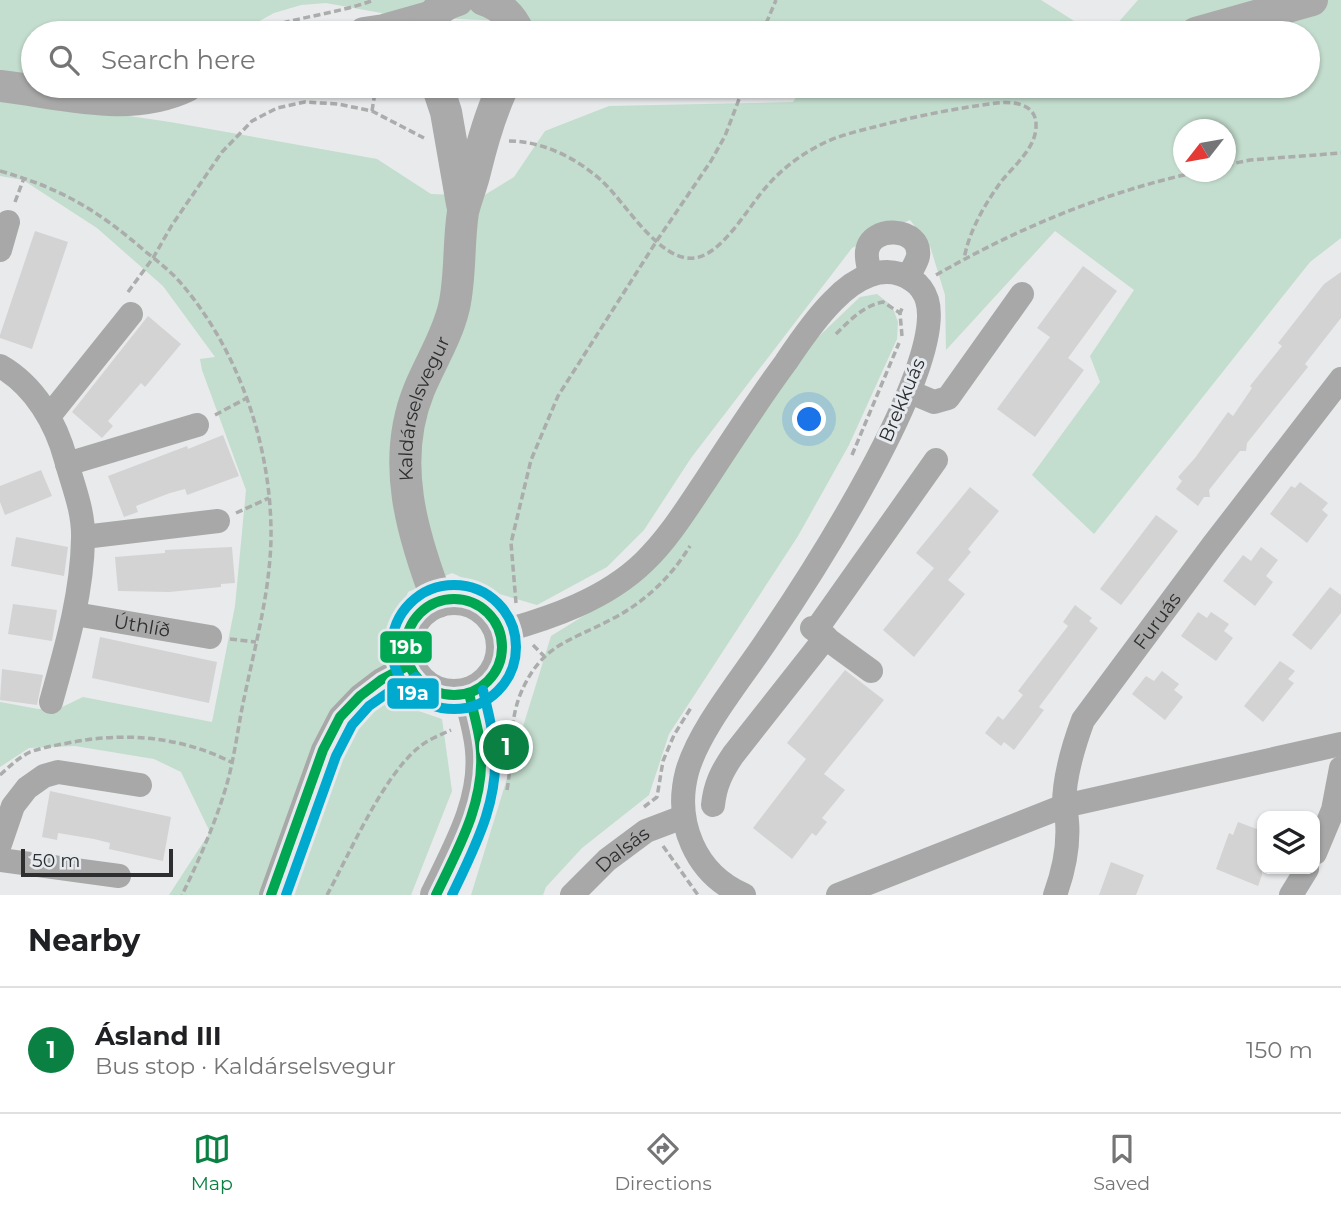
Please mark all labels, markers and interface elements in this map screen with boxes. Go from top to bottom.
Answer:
search box [21,21,1320,98]
icon: search [45,41,83,79]
text: Search here [101,44,256,76]
north arrow [1173,119,1236,182]
street label: Kaldárselsvegur [394,333,454,482]
street label: Brekkuás [874,355,930,445]
your location [792,402,826,436]
street label: Furuás [1128,588,1186,654]
street label: Úthlíð [112,609,172,642]
line badge: 19b [379,630,433,664]
text: 19b [390,636,422,659]
line badge: 19a [386,677,440,710]
text: 19a [397,682,429,705]
pin: 1 [483,721,529,773]
map controls [1257,811,1320,874]
button: layers [1257,811,1320,874]
street label: Dalsás [590,821,654,877]
scale bar [21,846,173,878]
text: 50 m [32,849,80,872]
text: Nearby [28,922,140,959]
text: Ásland III [95,1020,221,1052]
text: 1 [46,1036,56,1064]
text: 150 m [1246,1036,1313,1064]
text: Bus stop · Kaldárselsvegur [95,1052,396,1080]
tab: Map [191,1130,233,1195]
tab: Directions [614,1130,712,1195]
tab: Saved [1093,1130,1150,1195]

